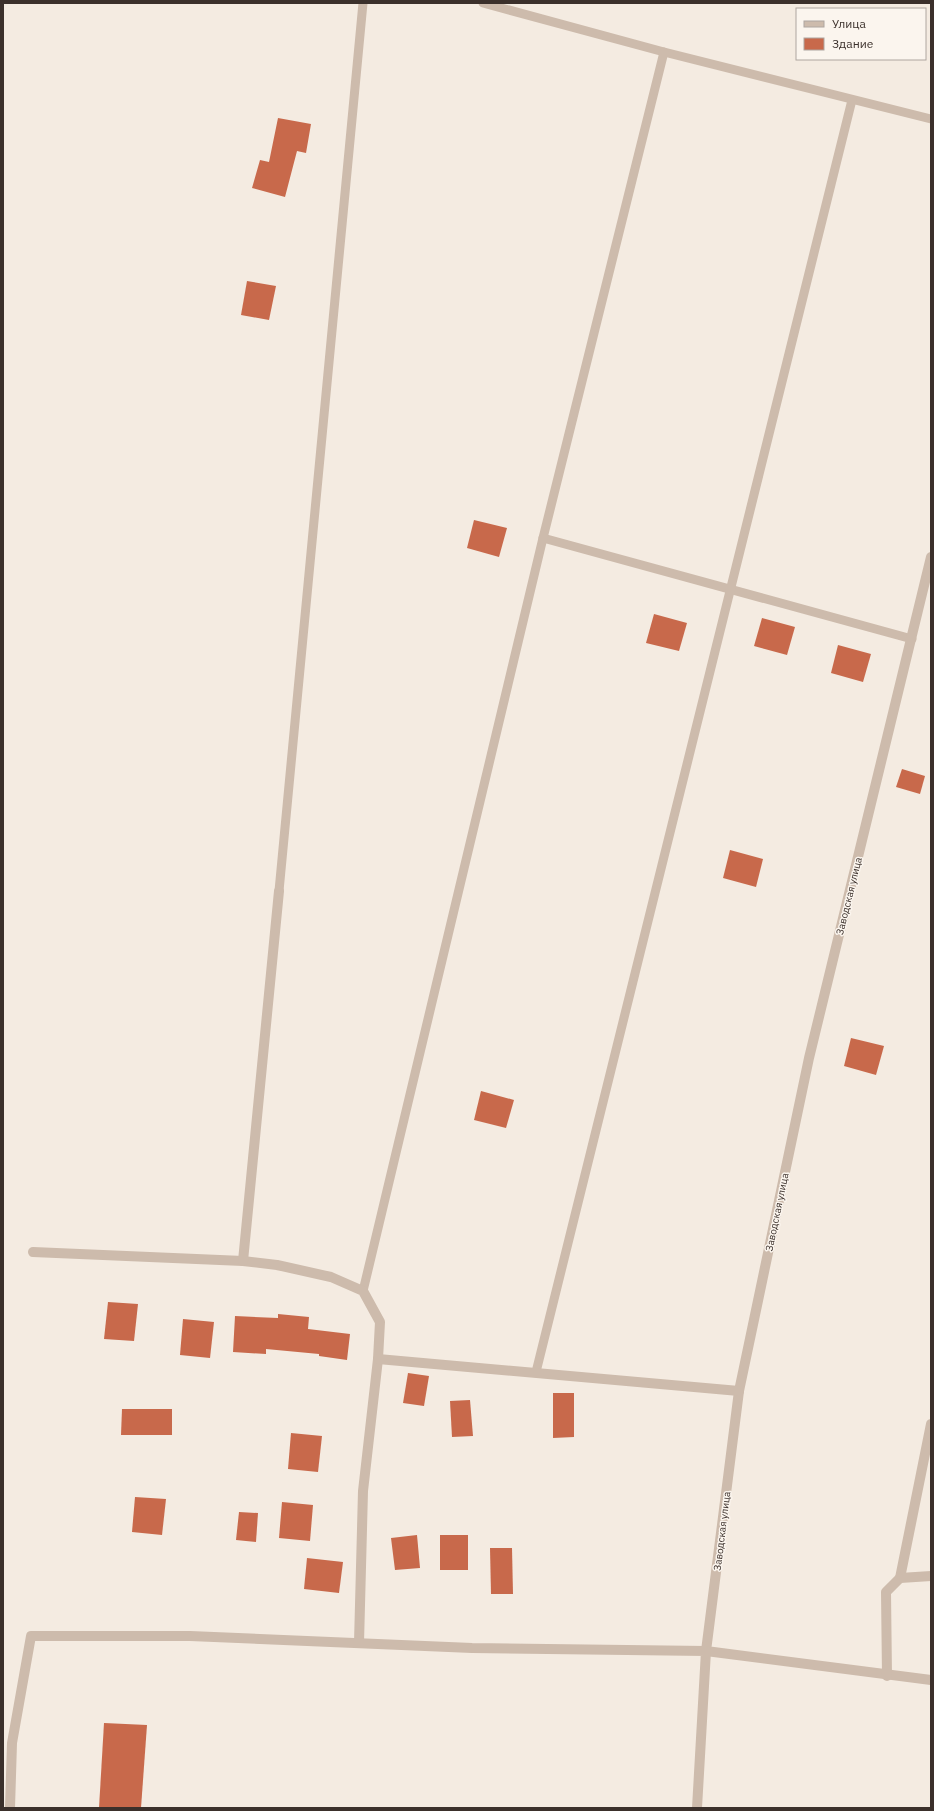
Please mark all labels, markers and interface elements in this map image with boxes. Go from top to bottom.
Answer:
legend [796,8,926,60]
text: Улица [832,16,866,31]
text: Здание [832,36,874,51]
street label: Заводская улица [833,855,865,936]
street label: Заводская улица [762,1171,792,1252]
street label: Заводская улица [711,1490,733,1571]

